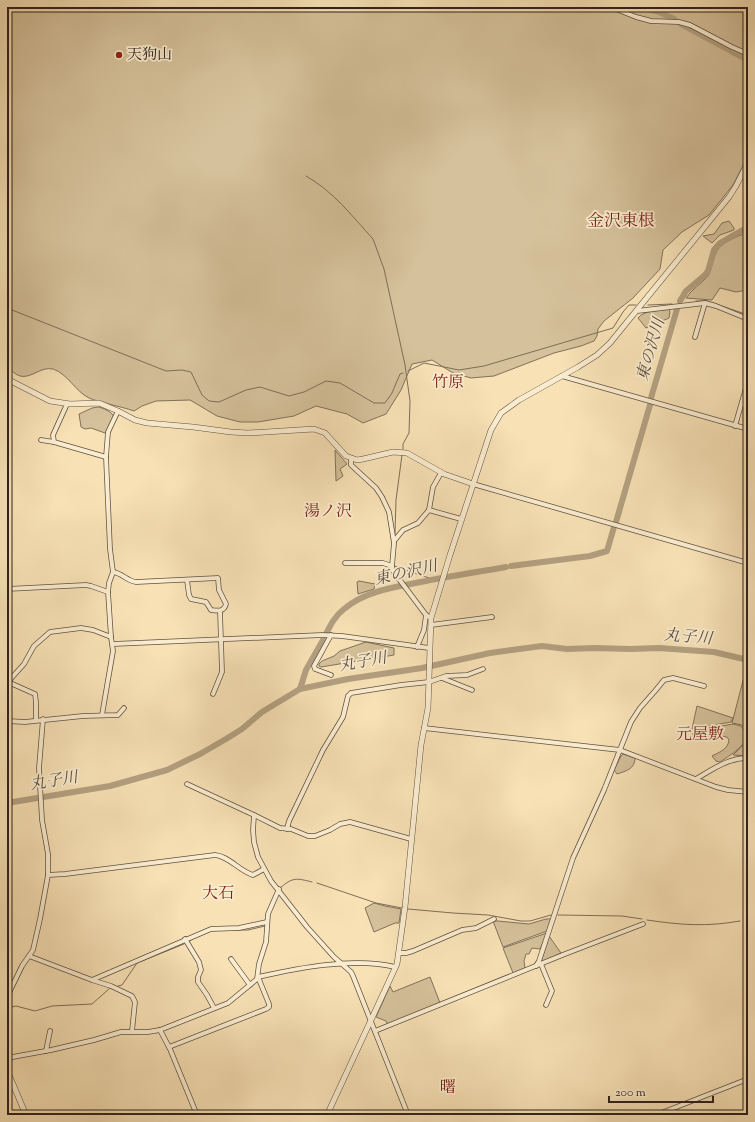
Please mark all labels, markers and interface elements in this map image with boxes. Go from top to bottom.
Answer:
place label: 天狗山 [127,45,172,66]
marker: 天狗山 [114,50,124,60]
district label: 金沢東根 [587,210,655,234]
water label: 東の沢川 [632,314,672,384]
district label: 竹原 [432,372,464,395]
district label: 湯ノ沢 [304,501,352,524]
water label: 東の沢川 [372,555,442,592]
water label: 丸子川 [663,624,715,652]
water label: 丸子川 [337,647,391,678]
district label: 元屋敷 [676,724,724,747]
water label: 丸子川 [28,767,81,797]
district label: 大石 [202,883,234,906]
district label: 曙 [440,1077,456,1100]
scale bar [609,1078,713,1104]
text: 200 m [615,1084,646,1102]

